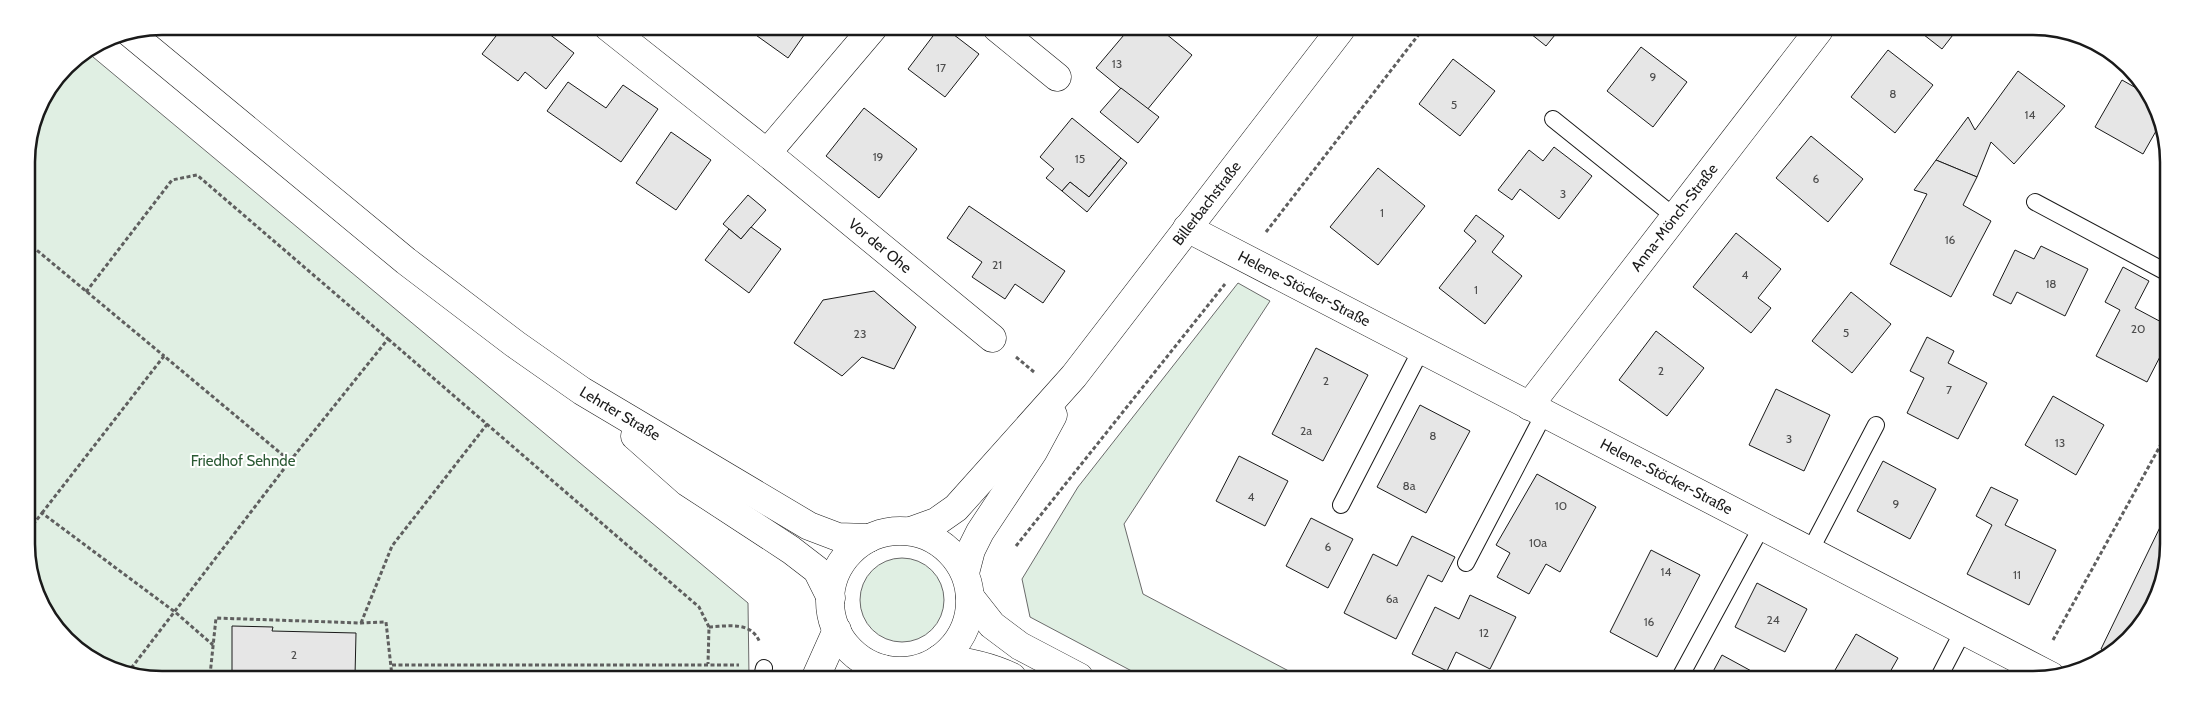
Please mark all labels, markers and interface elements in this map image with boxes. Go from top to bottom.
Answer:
house number: 13 [1112,56,1122,71]
house number: 17 [936,60,946,75]
house number: 9 [1650,69,1657,84]
house number: 8 [1889,86,1897,101]
house number: 5 [1451,97,1457,112]
house number: 14 [2025,107,2035,122]
house number: 19 [873,149,884,164]
house number: 15 [1075,151,1085,166]
street label: Billerbachstraße [1169,157,1245,249]
street label: Anna-Mönch-Straße [1627,160,1722,275]
house number: 6 [1813,171,1820,186]
house number: 3 [1560,186,1566,201]
house number: 1 [1380,205,1384,220]
street label: Vor der Ohe [845,215,915,277]
house number: 16 [1945,232,1956,247]
street label: Helene-Stöcker-Straße [1235,247,1374,331]
house number: 21 [992,257,1002,272]
house number: 4 [1742,267,1749,282]
house number: 18 [2045,276,2057,291]
house number: 1 [1474,282,1478,297]
house number: 20 [2131,321,2145,336]
house number: 5 [1843,325,1849,340]
house number: 23 [854,326,866,341]
house number: 2 [1658,363,1664,378]
house number: 2 [1323,373,1329,388]
house number: 7 [1946,382,1952,397]
street label: Lehrter Straße [576,383,664,445]
house number: 2a [1300,423,1312,438]
house number: 8 [1429,428,1437,443]
house number: 3 [1786,431,1792,446]
street label: Helene-Stöcker-Straße [1597,435,1736,518]
house number: 13 [2055,435,2065,450]
park label: Friedhof Sehnde [191,452,296,470]
house number: 8a [1402,478,1416,493]
house number: 4 [1248,489,1255,504]
house number: 9 [1893,496,1900,511]
house number: 10 [1555,498,1567,513]
house number: 10a [1529,535,1547,550]
house number: 6 [1325,539,1332,554]
house number: 14 [1661,564,1671,579]
house number: 11 [2013,567,2021,582]
house number: 6a [1386,591,1399,606]
house number: 24 [1766,612,1780,627]
house number: 16 [1644,614,1655,629]
house number: 12 [1479,625,1489,640]
house number: 2 [291,647,297,662]

